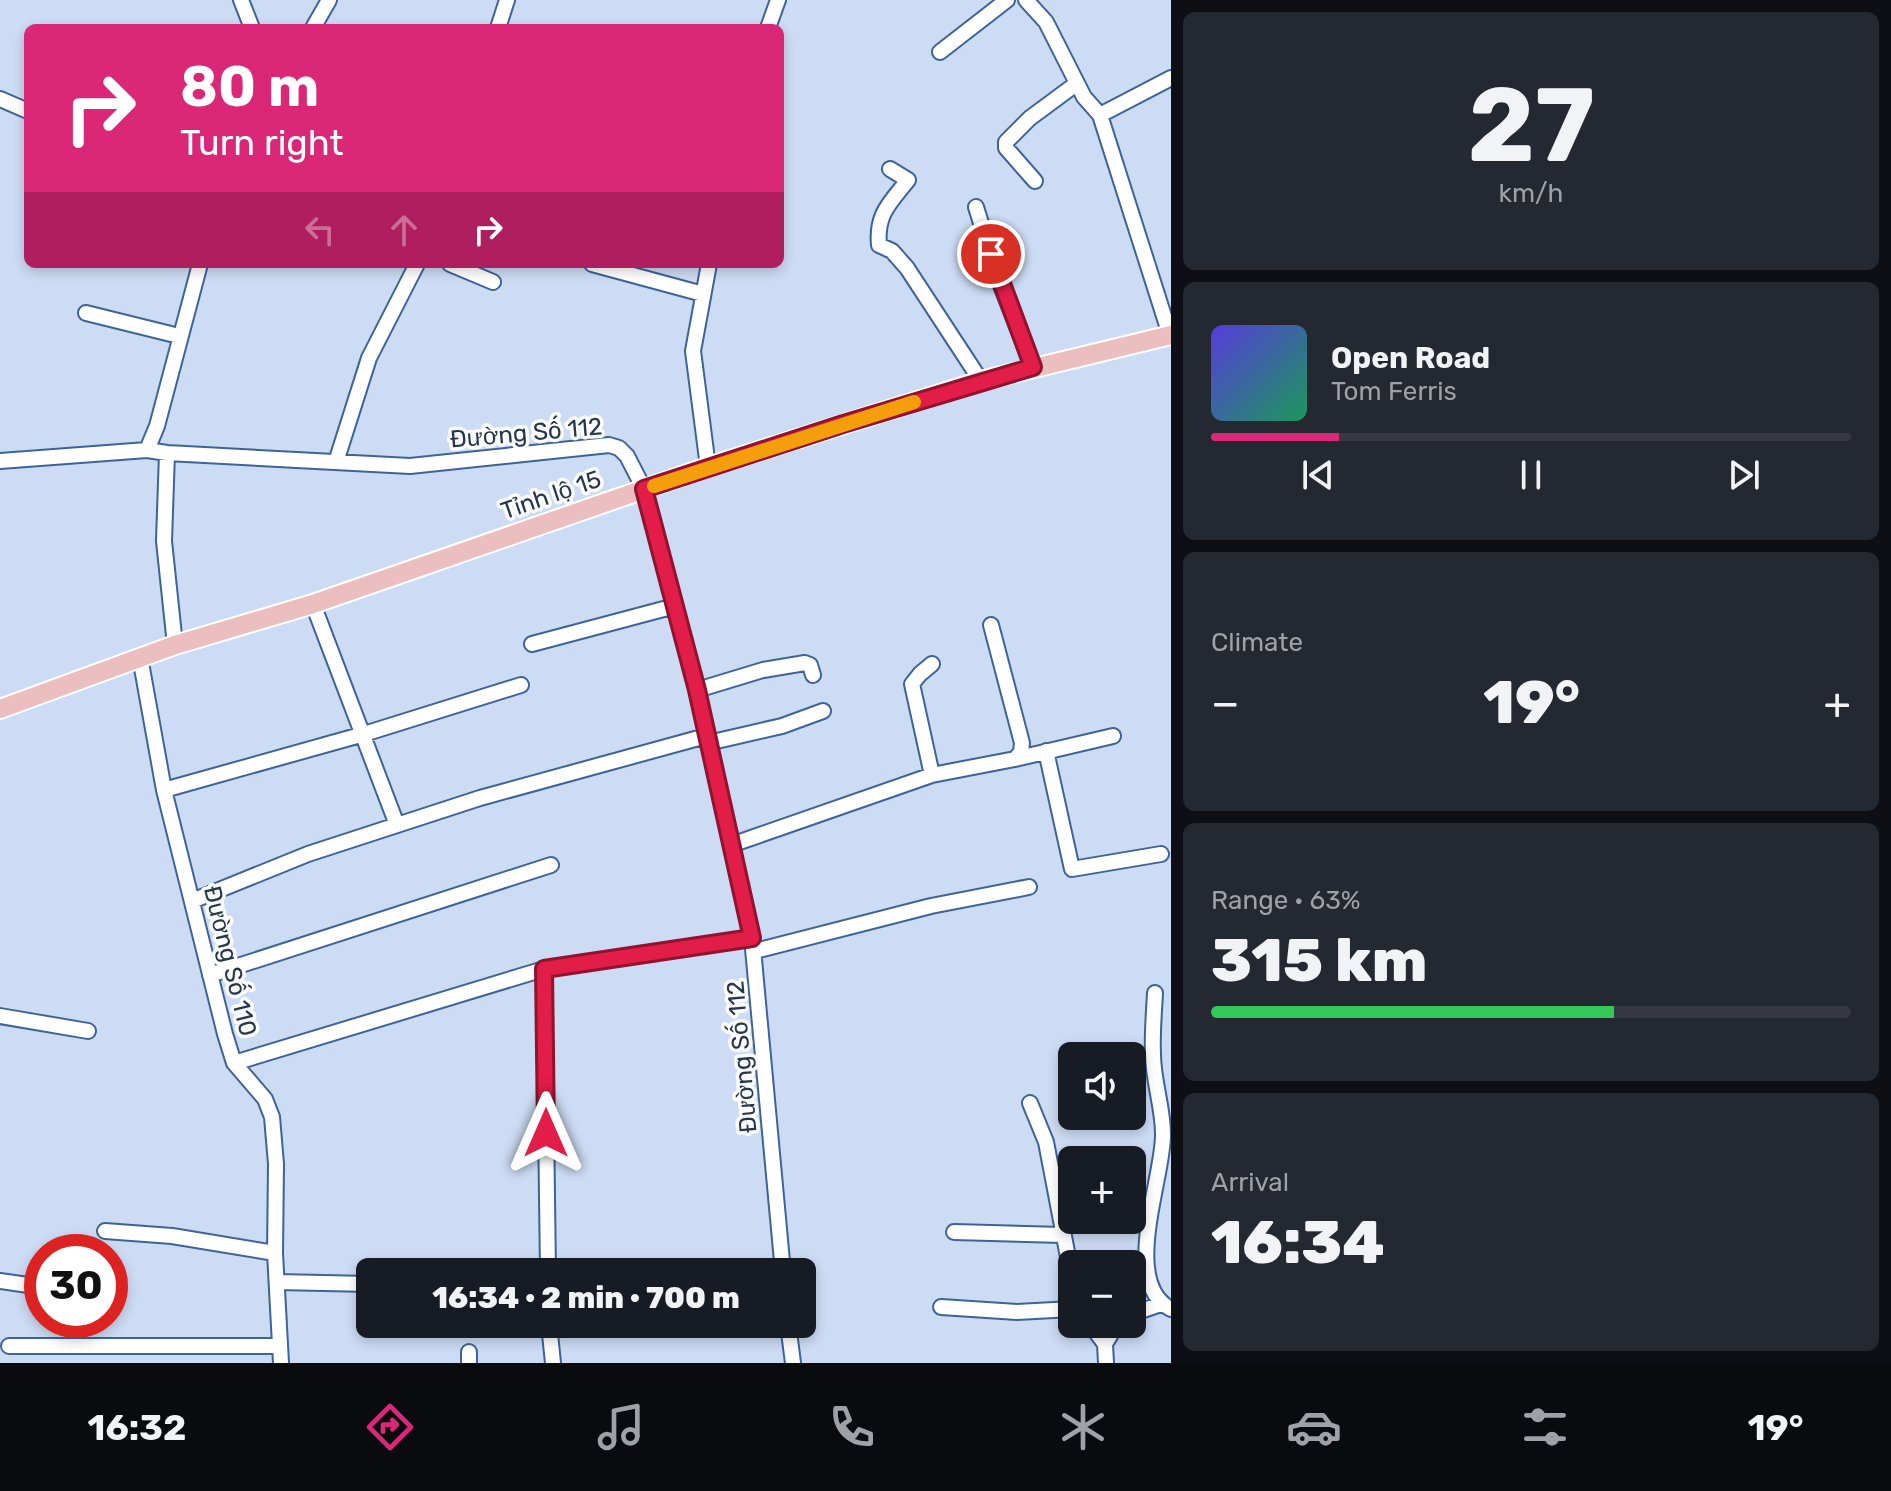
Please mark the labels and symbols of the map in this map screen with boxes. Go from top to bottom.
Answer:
pin [957,220,1025,288]
street label: Đường Số 112 [449,410,603,454]
street label: Tỉnh lộ 15 [497,465,605,525]
street label: Đường Số 110 [198,883,264,1039]
street label: Đường Số 112 [719,980,763,1134]
position arrow [504,1091,588,1175]
speed limit sign: 30 [24,1234,128,1338]

